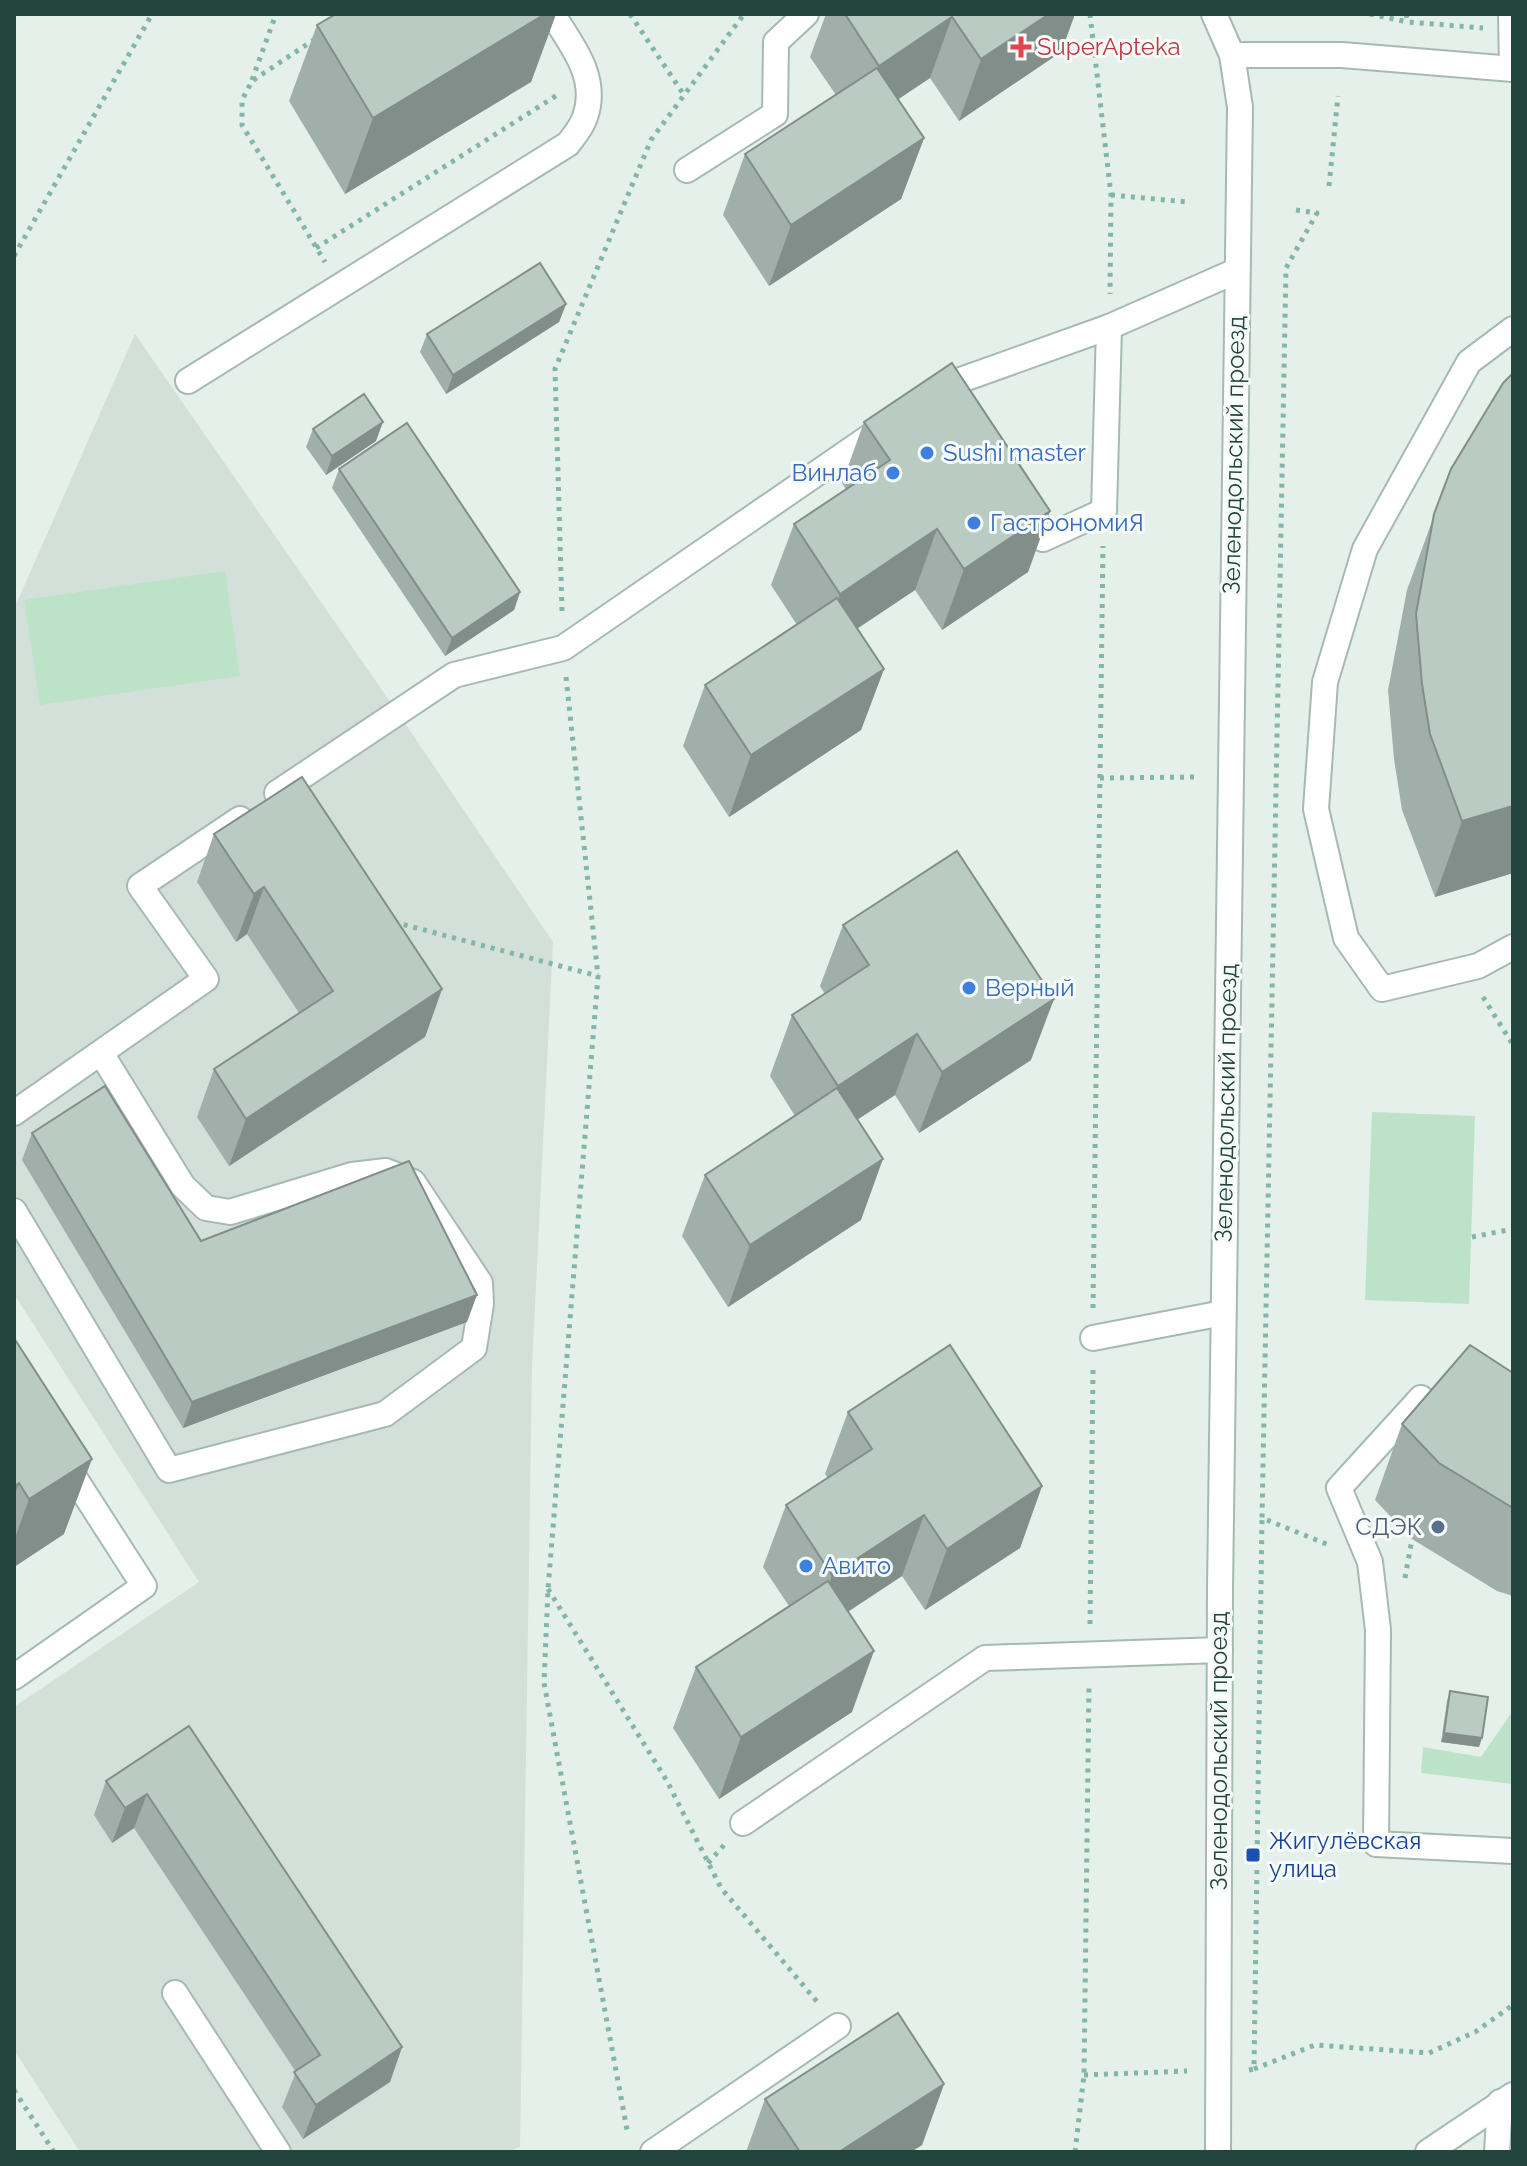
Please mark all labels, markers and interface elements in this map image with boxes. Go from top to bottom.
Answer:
place label: SuperApteka [1037,32,1181,61]
marker: SuperApteka [1012,38,1030,56]
street label: Зеленодольский проезд [1217,315,1250,595]
place label: Sushi master [943,438,1086,467]
marker: Sushi master [918,444,936,462]
place label: Винлаб [791,458,877,487]
marker: Винлаб [884,464,902,482]
place label: ГастрономиЯ [990,508,1144,537]
marker: ГастрономиЯ [965,514,983,532]
street label: Зеленодольский проезд [1209,963,1242,1243]
place label: Верный [985,973,1074,1002]
marker: Верный [960,979,978,997]
place label: СДЭК [1355,1512,1422,1541]
marker: СДЭК [1429,1518,1447,1536]
place label: Авито [822,1551,891,1580]
marker: Авито [797,1557,815,1575]
street label: Зеленодольский проезд [1204,1612,1233,1890]
place label: Жигулёвская улица [1269,1826,1421,1883]
marker: Жигулёвская улица [1244,1846,1262,1864]

